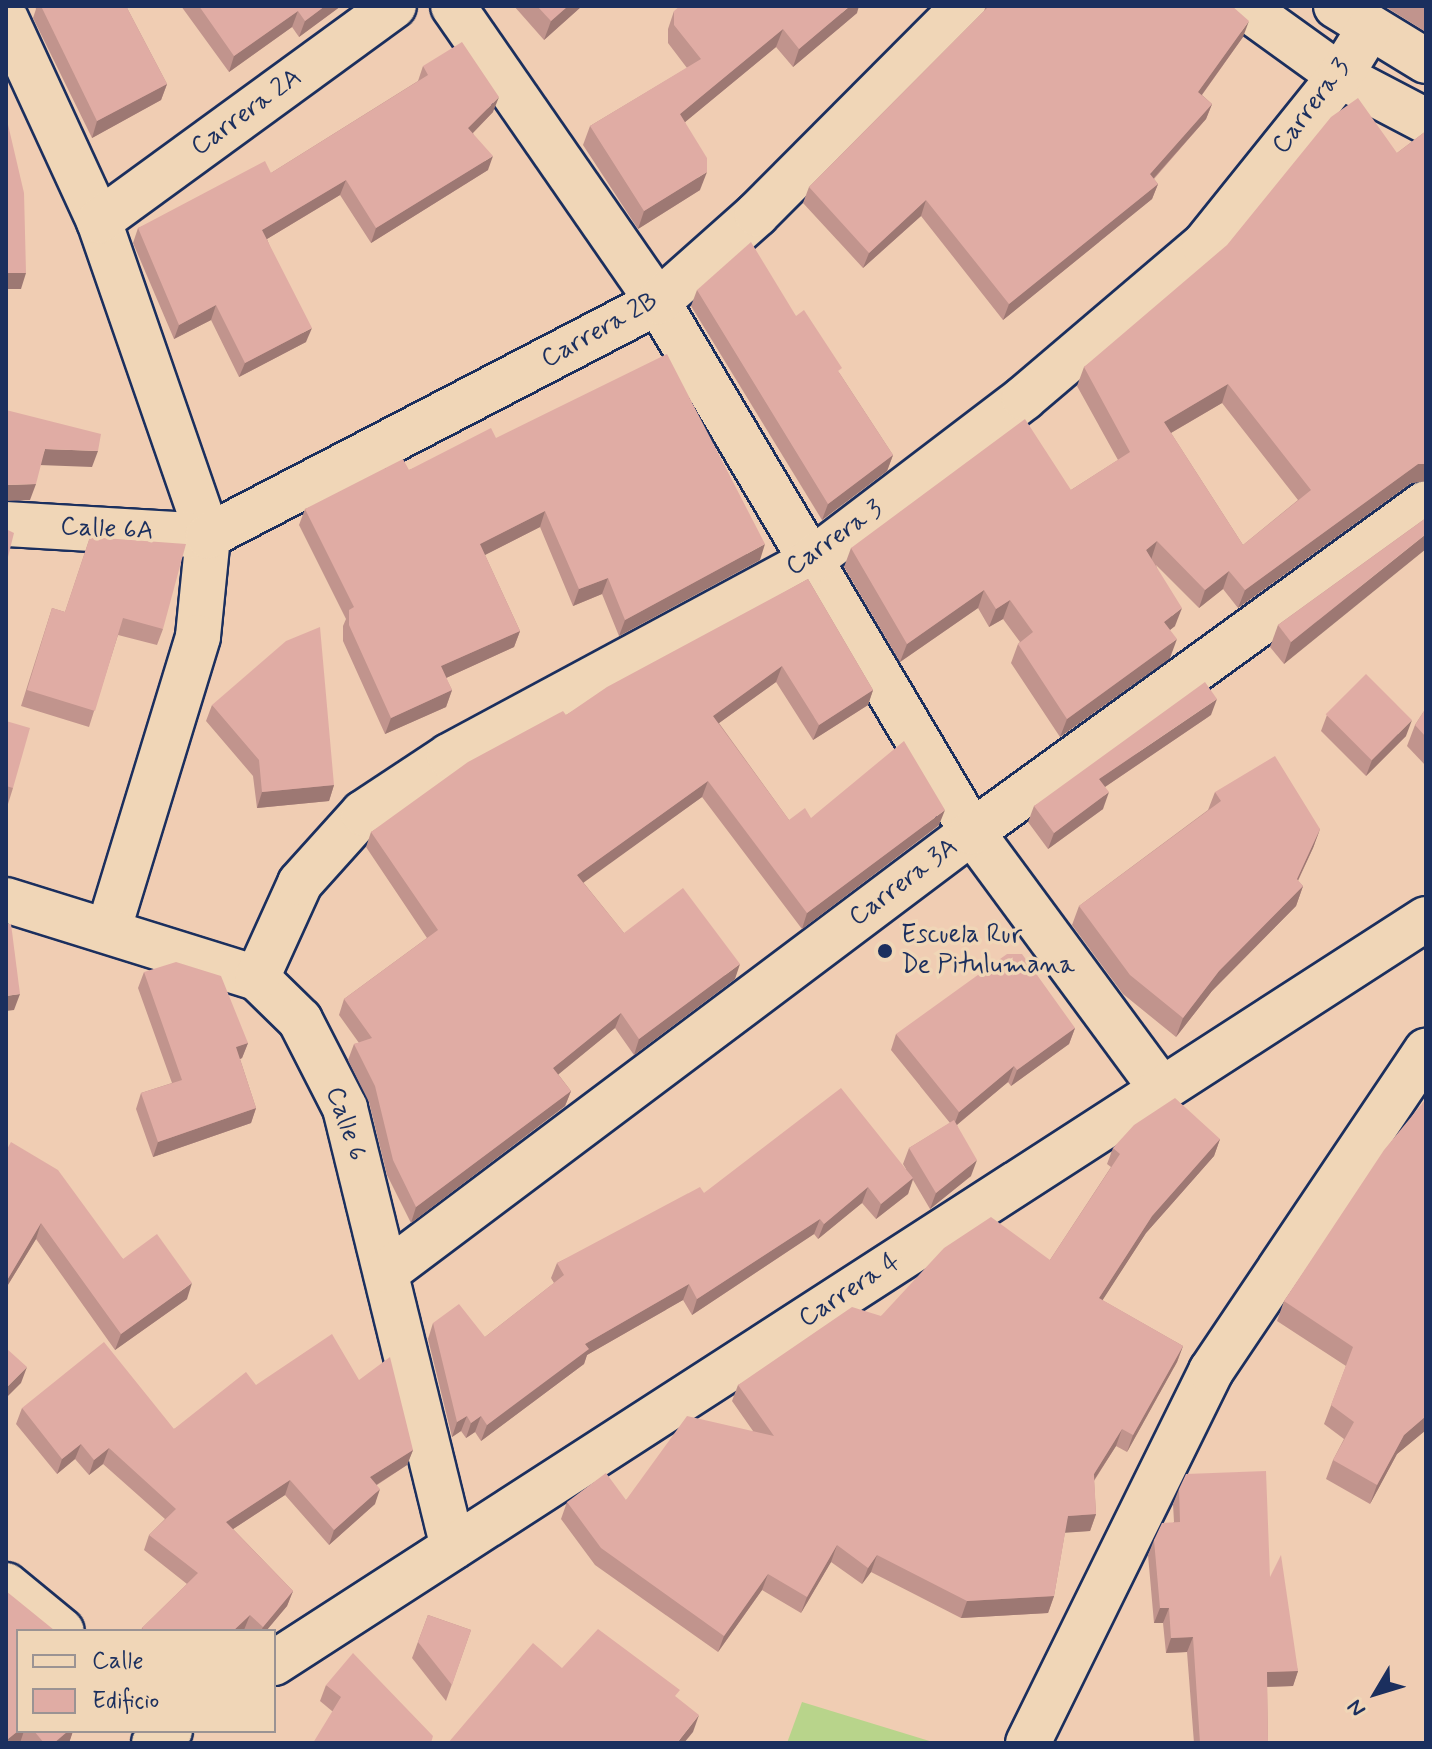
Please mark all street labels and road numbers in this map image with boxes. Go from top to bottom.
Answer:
street label: Carrera 3 [1266,53,1358,161]
street label: Carrera 2A [186,62,308,164]
street label: Carrera 2B [536,286,664,376]
street label: Carrera 3 [781,494,889,584]
street label: Calle 6A [60,512,154,548]
street label: Carrera 3A [843,832,965,934]
street label: Calle 6 [318,1083,372,1165]
street label: Carrera 4 [794,1247,906,1335]

